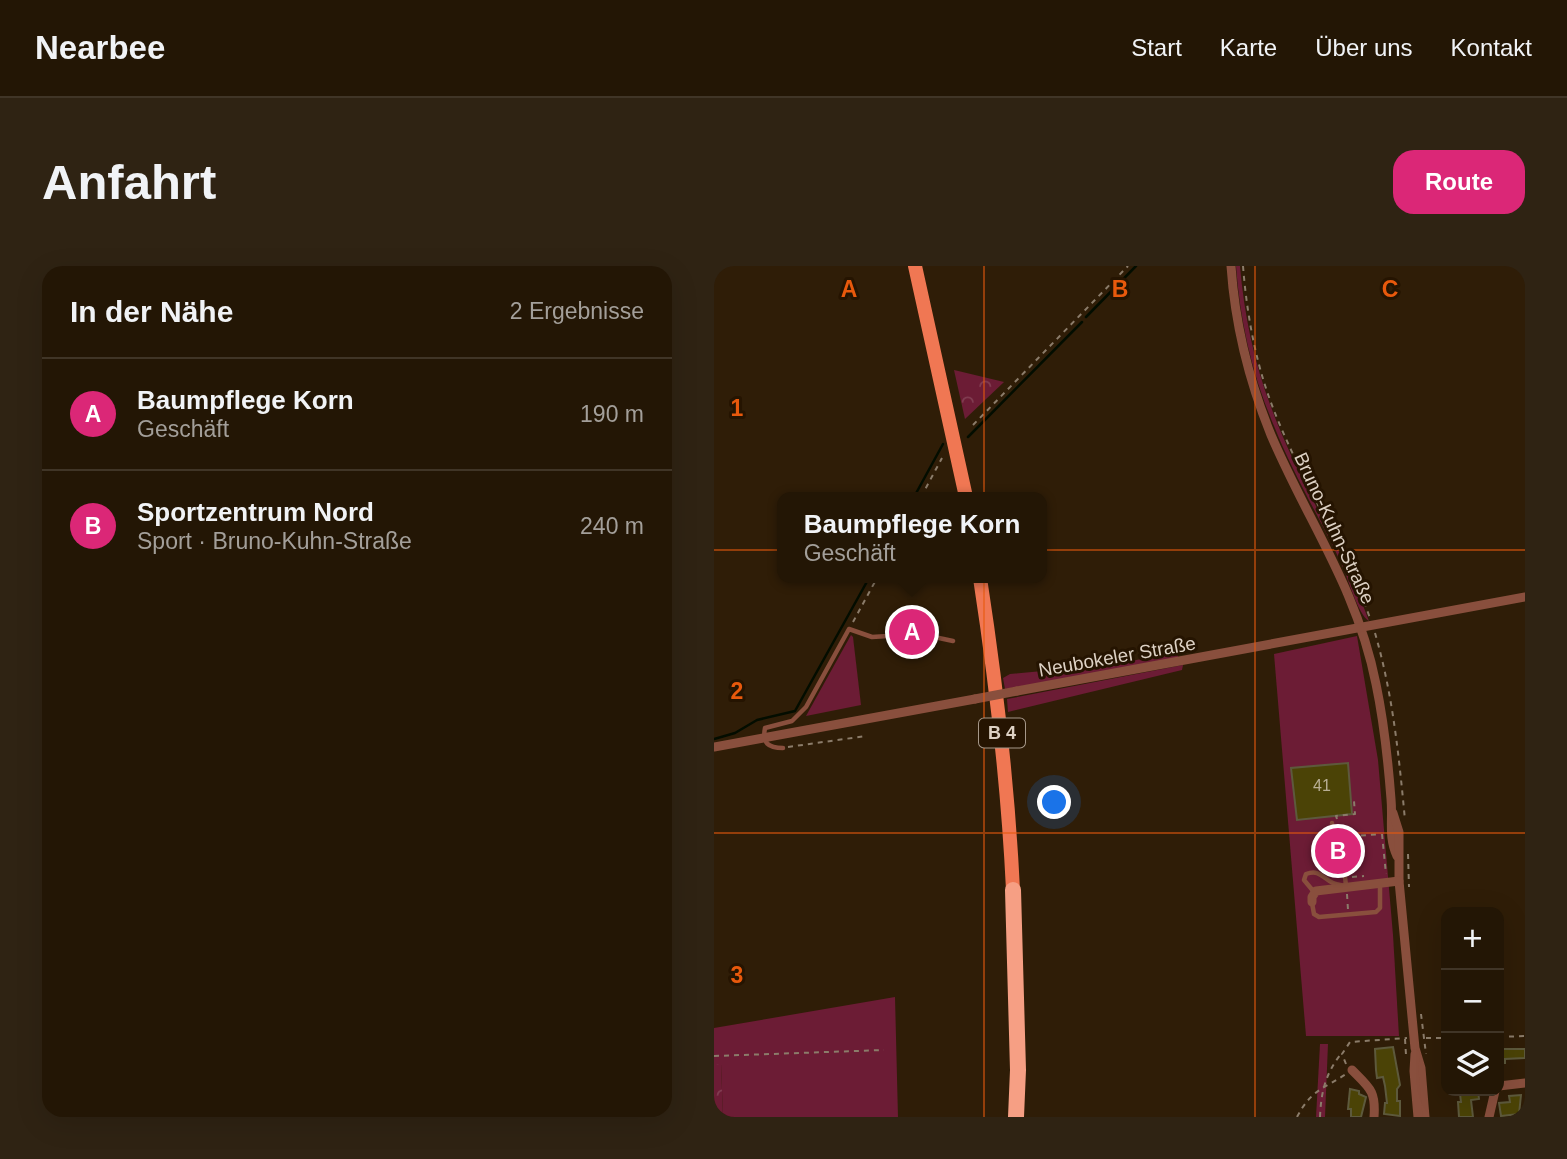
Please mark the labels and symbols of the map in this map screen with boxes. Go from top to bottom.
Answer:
text: A [841,276,857,302]
text: B [1112,276,1128,302]
text: C [1382,276,1398,302]
text: 1 [731,395,744,421]
street label: Bruno-Kuhn-Straße [1290,449,1379,607]
pin: A [889,606,935,658]
street label: Neubokeler Straße [1037,632,1197,681]
text: 2 [731,678,743,704]
road number: B 4 [979,718,1025,747]
house number: 41 [1313,777,1331,794]
your location [1037,785,1071,819]
pin: B [1315,825,1361,877]
text: 3 [731,962,743,988]

